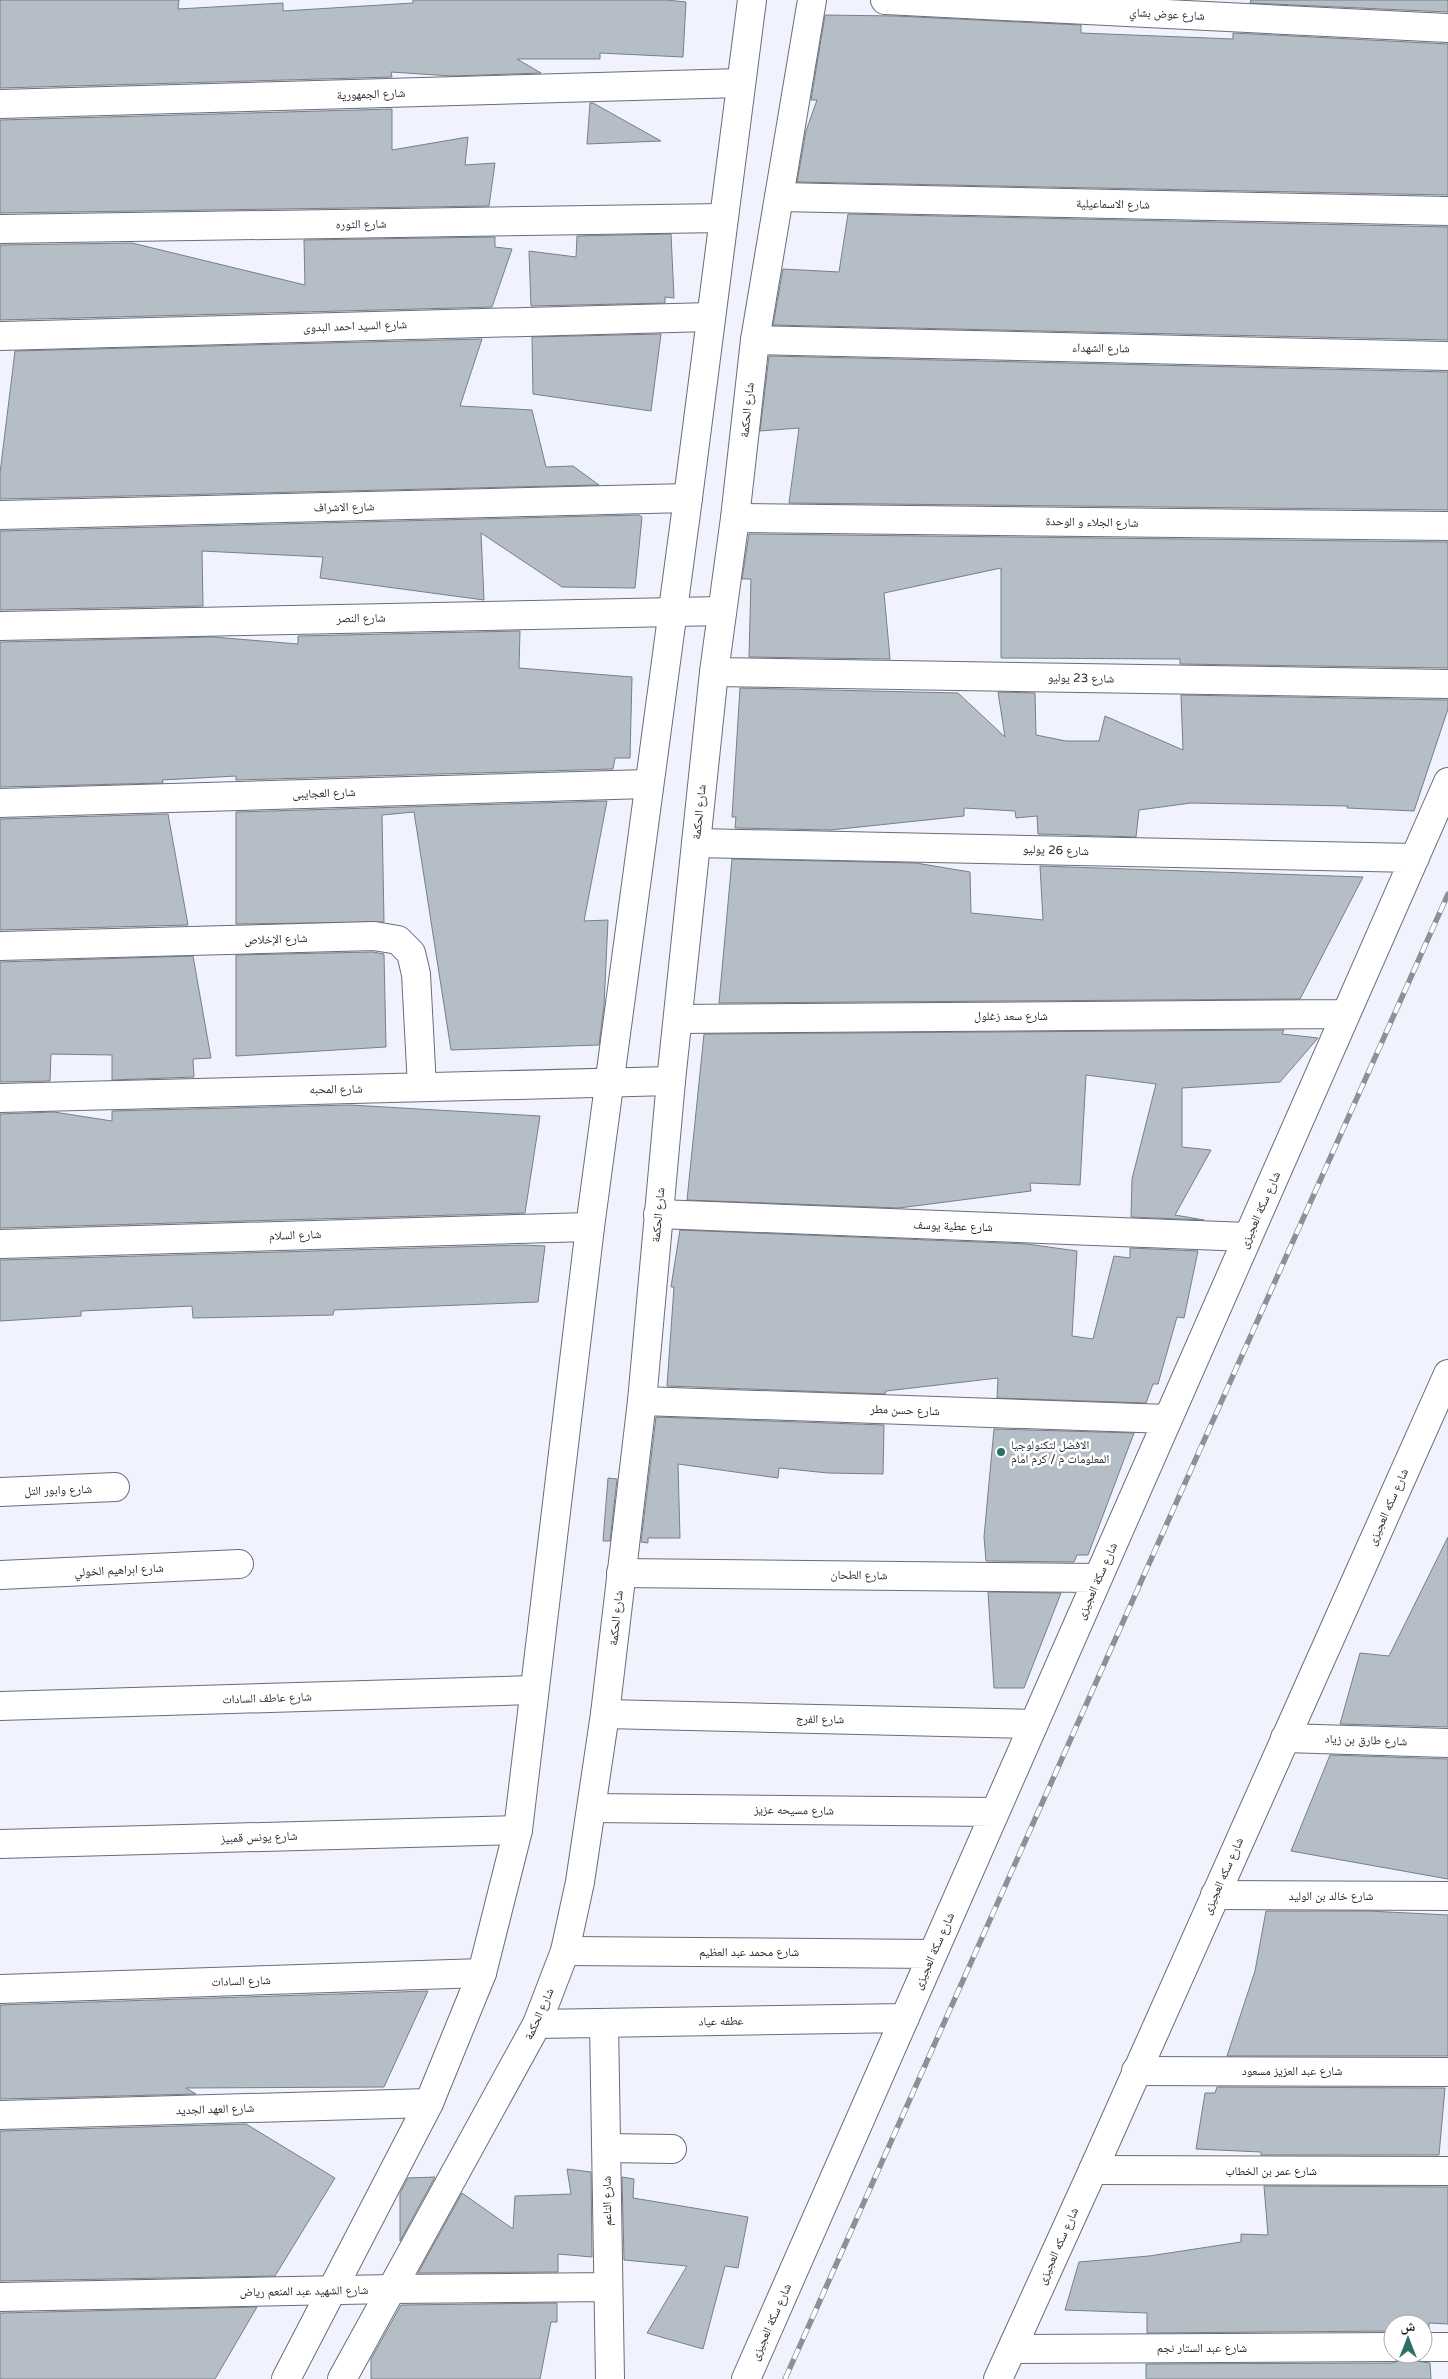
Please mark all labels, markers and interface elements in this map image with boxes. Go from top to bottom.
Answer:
street label: شارع عوض بشاي [1129,5,1205,26]
street label: شارع الجمهورية [336,86,406,103]
street label: شارع الاسماعيلية [1076,196,1150,213]
street label: شارع الثوره [335,217,387,232]
street label: شارع السيد احمد البدوى [303,317,407,336]
street label: شارع الشهداء [1072,340,1130,357]
street label: شارع الحكمة [737,382,758,438]
street label: شارع الاشراف [313,499,375,516]
street label: شارع الجلاء و الوحدة [1045,514,1139,531]
street label: شارع النصر [335,611,386,626]
street label: شارع 23 يوليو [1048,670,1114,687]
street label: شارع الحكمة [689,784,710,840]
street label: شارع العجايبى [292,785,356,802]
street label: شارع 26 يوليو [1023,842,1090,859]
street label: شارع الإخلاص [244,931,308,948]
street label: شارع سعد زغلول [974,1009,1048,1024]
street label: شارع المحبه [309,1082,363,1097]
street label: شارع سكة العجيزى [1237,1169,1284,1251]
street label: شارع الحكمة [649,1187,668,1243]
street label: شارع عطية يوسف [913,1218,993,1235]
street label: شارع السلام [269,1227,322,1244]
street label: شارع حسن مطر [869,1402,940,1419]
place label: الافضل لتكنولوجيا المعلومات م / كرم امام [1011,1438,1109,1467]
marker: الافضل لتكنولوجيا المعلومات م / كرم امام [995,1446,1007,1458]
street label: شارع سكه العجيزى [1365,1466,1412,1548]
street label: شارع وابور التل [24,1482,92,1499]
street label: شارع سكة العجيزى [1074,1540,1121,1622]
street label: شارع ابراهيم الخولي [74,1561,164,1582]
street label: شارع الطحان [830,1568,888,1583]
street label: شارع الحكمة [606,1590,627,1646]
street label: شارع عاطف السادات [222,1689,312,1708]
street label: شارع الفرج [796,1712,844,1727]
street label: شارع طارق بن زياد [1324,1732,1408,1749]
street label: شارع مسيحه عزيز [753,1802,834,1819]
street label: شارع يونس قمبيز [219,1829,298,1846]
street label: شارع سكه العجيزى [1200,1835,1247,1917]
street label: شارع خالد بن الوليد [1289,1889,1374,1904]
street label: شارع سكة العجيزى [911,1910,958,1992]
street label: شارع محمد عبد العظيم [699,1945,799,1960]
street label: شارع السادات [211,1973,271,1990]
street label: شارع الحكمة [521,1986,558,2042]
street label: عطفه عياد [698,2014,744,2029]
street label: شارع عبد العزيز مسعود [1242,2064,1342,2079]
street label: شارع العهد الجديد [175,2101,255,2118]
street label: شارع عمر بن الخطاب [1225,2164,1317,2179]
street label: شارع الناعم [600,2176,615,2226]
street label: شارع سكه العجيزى [1035,2205,1082,2287]
street label: شارع سكة العجيزى [748,2281,795,2363]
street label: شارع الشهيد عبد المنعم رياض [240,2283,369,2300]
north arrow [1383,2314,1433,2364]
text: ش [1401,2318,1416,2335]
street label: شارع عبد الستار نجم [1157,2341,1247,2356]

